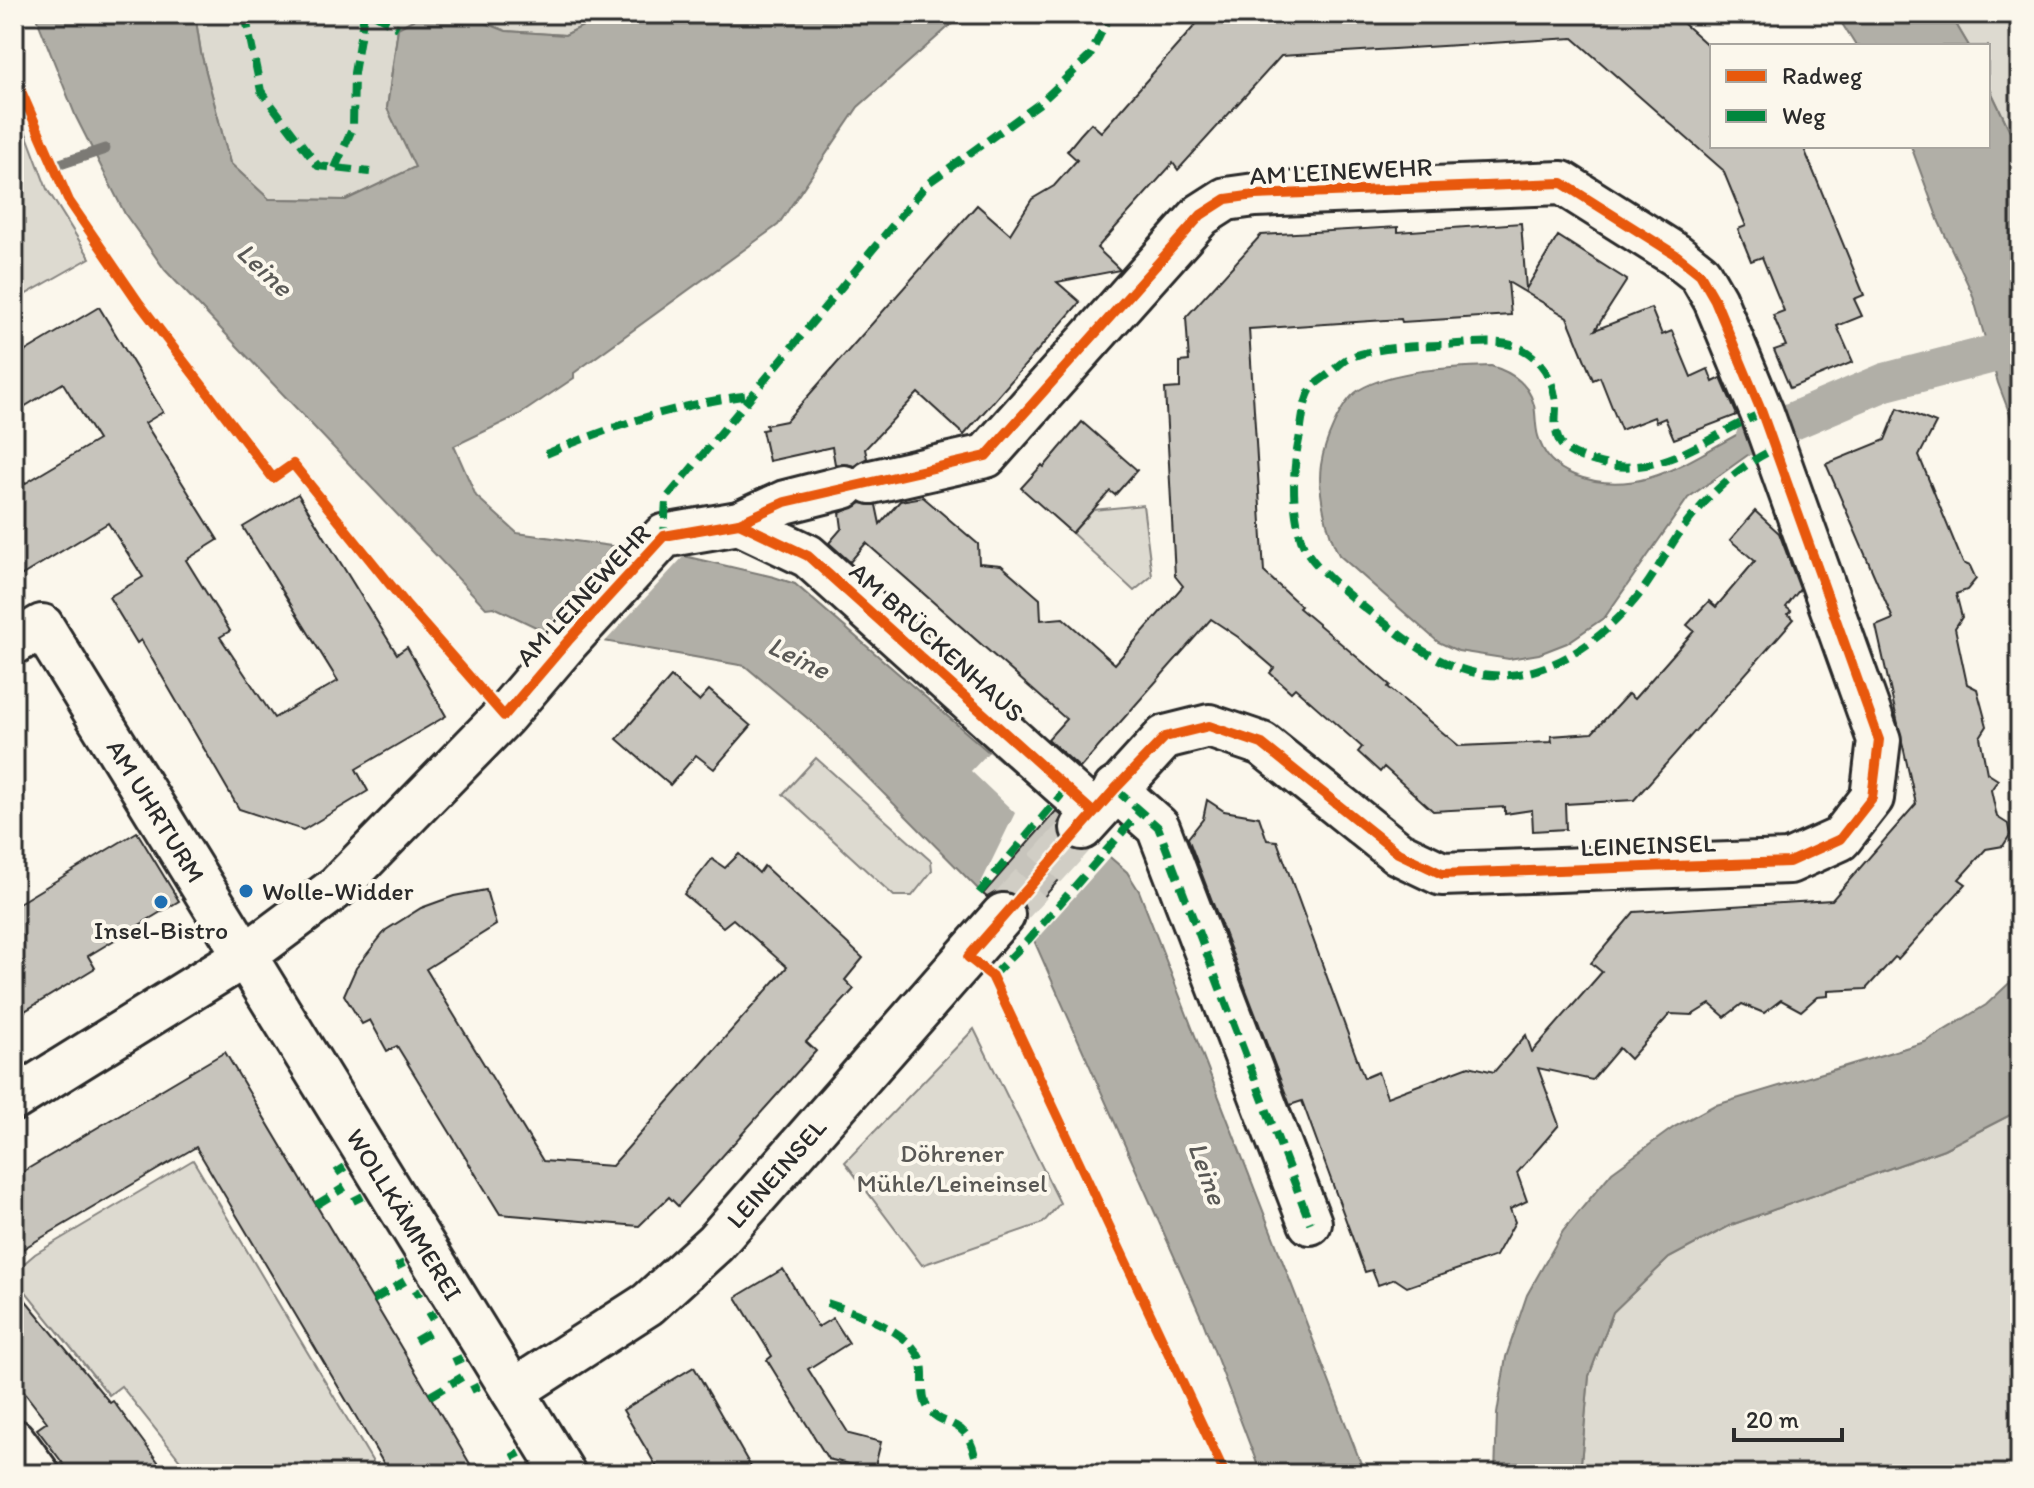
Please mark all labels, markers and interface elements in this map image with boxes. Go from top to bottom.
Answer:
legend [1710,44,1990,148]
text: Radweg [1782,61,1863,90]
text: Weg [1782,101,1826,130]
street label: AM LEINEWEHR [1249,150,1433,192]
water label: Leine [230,235,301,304]
street label: AM LEINEWEHR [509,517,657,673]
street label: AM BRÜCKENHAUS [843,555,1031,729]
water label: Leine [763,628,837,687]
street label: AM UHRTURM [100,733,212,889]
street label: LEINEINSEL [1580,827,1716,863]
place label: Wolle-Widder [262,875,414,907]
marker: Wolle-Widder [237,882,255,900]
marker: Insel-Bistro [152,893,170,911]
place label: Insel-Bistro [94,914,228,946]
street label: LEINEINSEL [719,1112,833,1235]
street label: WOLLKÄMMEREI [339,1123,469,1307]
park label: Döhrener Mühle/Leineinsel [857,1137,1047,1199]
water label: Leine [1181,1137,1235,1210]
scale bar [1734,1392,1842,1442]
text: 20 m [1746,1405,1799,1434]

